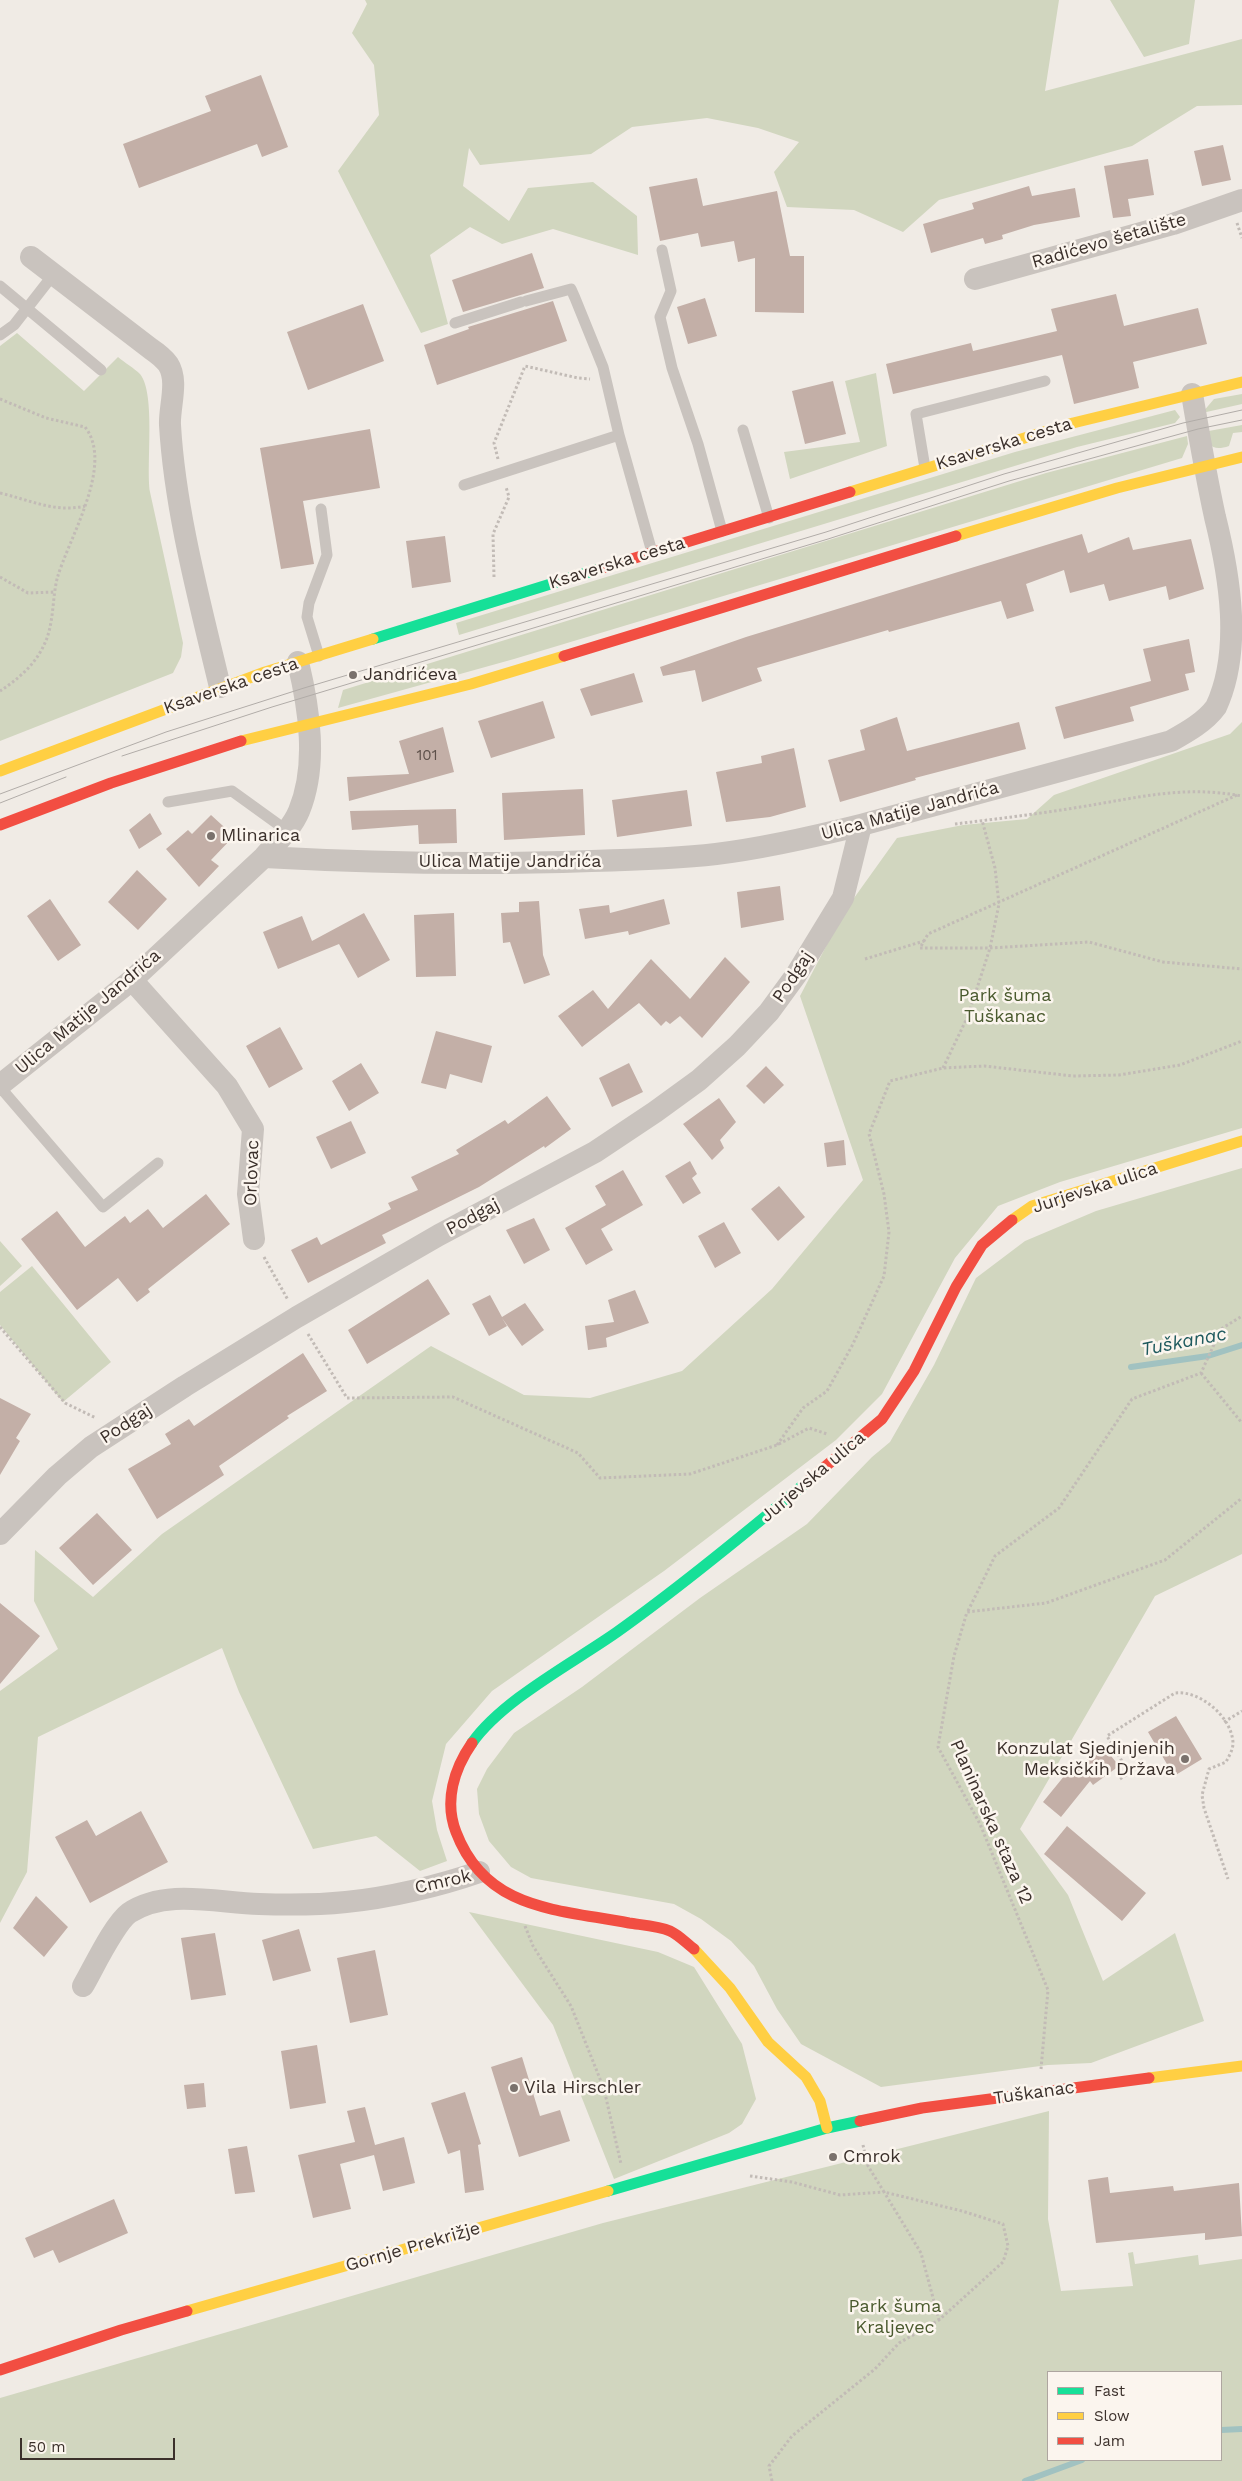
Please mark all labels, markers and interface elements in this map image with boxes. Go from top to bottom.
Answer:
street label: Radićevo šetalište [1029,209,1189,273]
street label: Ksaverska cesta [933,413,1075,475]
street label: Ksaverska cesta [546,532,688,594]
street label: Ksaverska cesta [161,653,301,719]
place label: Jandrićeva [363,664,457,686]
marker: Jandrićeva [347,669,359,681]
house number: 101 [416,747,438,765]
street label: Ulica Matije Jandrića [819,777,1001,845]
place label: Mlinarica [221,825,300,847]
marker: Mlinarica [205,830,217,842]
street label: Ulica Matije Jandrića [419,851,601,873]
street label: Ulica Matije Jandrića [11,945,165,1079]
street label: Podgaj [768,947,818,1007]
park label: Park šuma Tuškanac [959,985,1051,1028]
street label: Orlovac [240,1139,264,1207]
street label: Jurjevska ulica [1030,1158,1160,1218]
street label: Podgaj [443,1194,503,1240]
water label: Tuškanac [1140,1323,1228,1361]
street label: Podgaj [96,1399,156,1449]
street label: Jurjevska ulica [756,1427,870,1527]
street label: Planinarska staza 12 [945,1737,1037,1907]
place label: Konzulat Sjedinjenih Meksičkih Država [996,1738,1175,1780]
marker: Konzulat Sjedinjenih Meksičkih Država [1179,1753,1191,1765]
street label: Cmrok [413,1865,473,1899]
place label: Vila Hirschler [524,2077,641,2099]
street label: Tuškanac [992,2077,1076,2109]
marker: Vila Hirschler [508,2082,520,2094]
place label: Cmrok [843,2146,901,2168]
marker: Cmrok [827,2151,839,2163]
street label: Gornje Prekrižje [343,2217,483,2277]
park label: Park šuma Kraljevec [849,2296,941,2338]
legend [1047,2371,1222,2461]
text: Fast [1094,2382,1125,2400]
text: Slow [1094,2407,1130,2425]
scale bar [22,2428,178,2460]
text: Jam [1094,2432,1125,2450]
text: 50 m [28,2438,65,2456]

